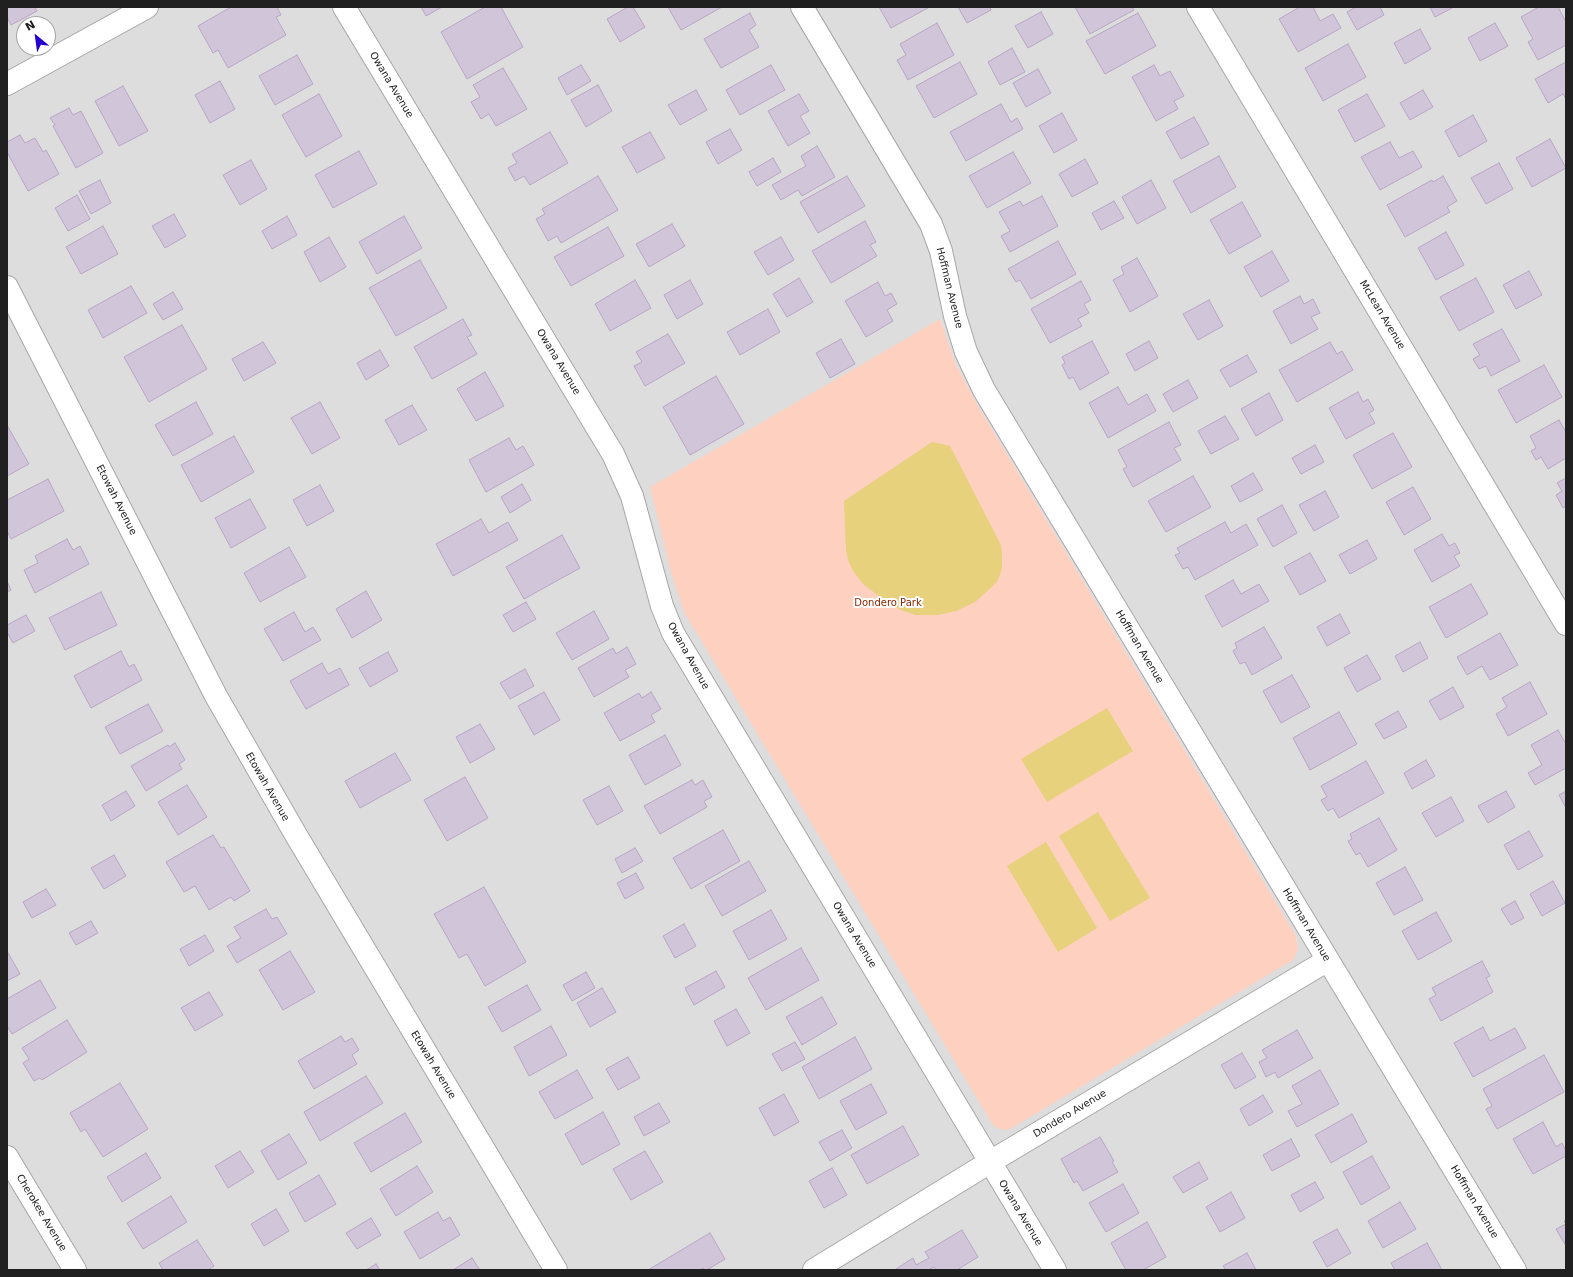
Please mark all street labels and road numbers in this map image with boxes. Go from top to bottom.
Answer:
street label: Owana Avenue [367,50,415,120]
street label: Hoffman Avenue [933,246,965,330]
street label: McLean Avenue [1357,278,1407,352]
street label: Owana Avenue [534,327,582,397]
street label: Etowah Avenue [93,463,139,537]
street label: Hoffman Avenue [1112,608,1166,686]
street label: Owana Avenue [665,620,711,692]
street label: Etowah Avenue [242,751,292,823]
street label: Hoffman Avenue [1279,886,1333,964]
street label: Owana Avenue [830,900,878,970]
street label: Etowah Avenue [408,1029,458,1101]
street label: Dondero Avenue [1031,1087,1109,1141]
street label: Hoffman Avenue [1447,1163,1501,1241]
street label: Cherokee Avenue [13,1172,69,1254]
street label: Owana Avenue [996,1178,1044,1248]

